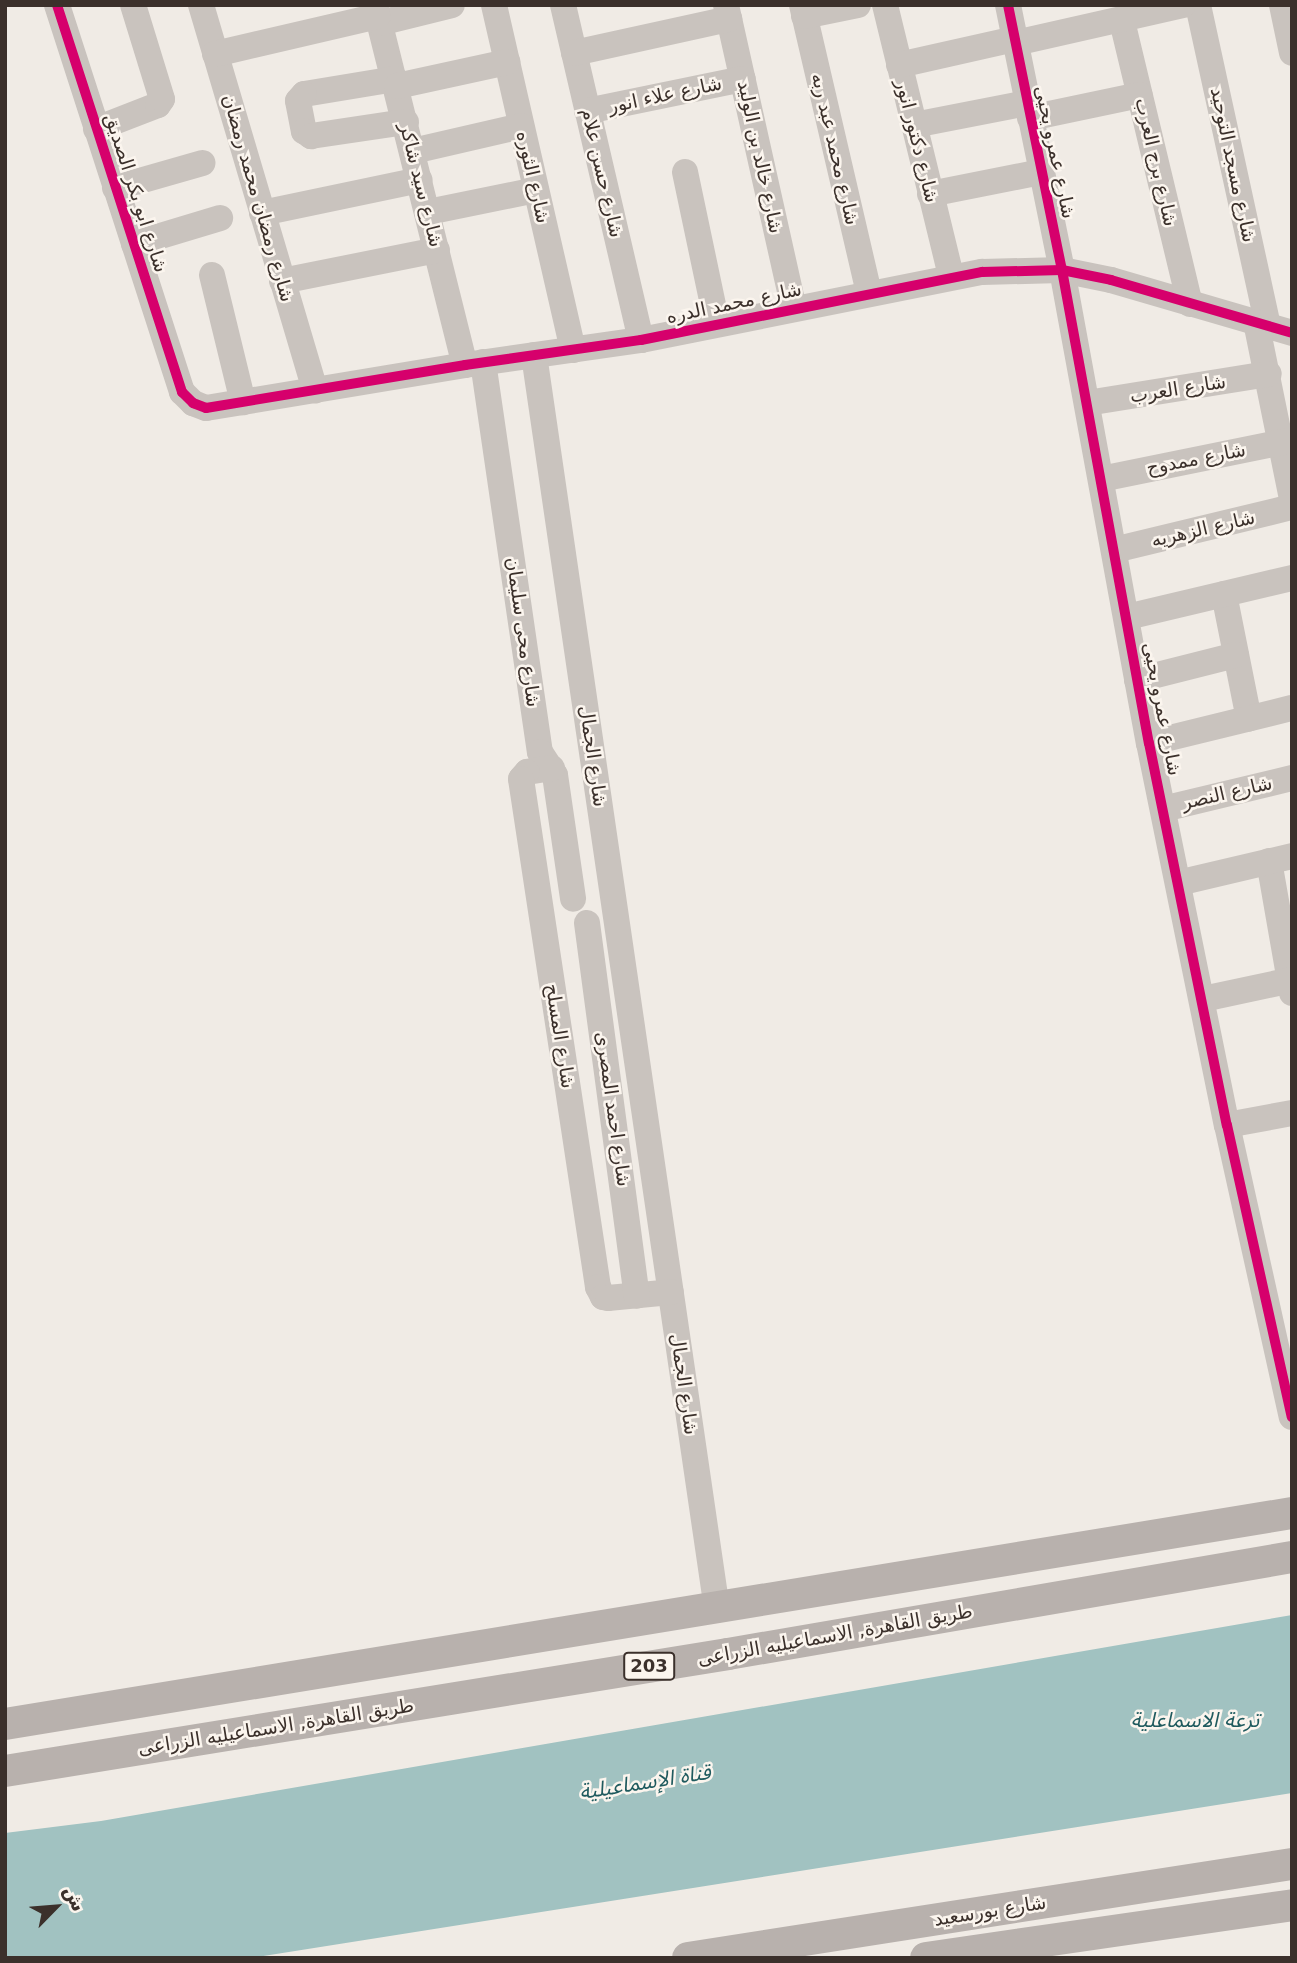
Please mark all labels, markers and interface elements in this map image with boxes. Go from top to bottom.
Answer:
street label: شارع محمد عبد ربه [806,71,864,227]
street label: شارع علاء انور [606,72,724,118]
street label: شارع دكتور انور [891,77,943,205]
street label: شارع خالد بن الوليد [733,78,787,236]
street label: شارع عمرو يحيى [1030,83,1080,221]
street label: شارع مسجد التوحيد [1205,85,1261,245]
street label: شارع رمضان محمد رمضان [217,92,299,304]
street label: شارع برج العرب [1130,96,1182,228]
street label: شارع حسن علام [576,106,628,240]
street label: شارع ابو بكر الصديق [100,111,172,275]
street label: شارع سيد شاكر [395,121,447,249]
street label: شارع الثوره [511,129,555,225]
street label: شارع محمد الدره [664,278,804,328]
street label: شارع العرب [1128,370,1228,408]
street label: شارع ممدوح [1144,438,1248,480]
street label: شارع الزهريه [1149,506,1257,552]
street label: شارع محى سليمان [501,556,545,708]
street label: شارع عمرو يحيى [1138,640,1186,778]
street label: شارع الجمال [575,704,611,808]
street label: شارع النصر [1180,772,1274,814]
street label: شارع المسلح [540,982,580,1090]
street label: شارع احمد المصرى [591,1030,635,1188]
street label: شارع الجمال [666,1332,702,1436]
street label: طريق القاهرة, الاسماعيليه الزراعى [696,1600,974,1670]
road number: 203 [623,1652,675,1680]
street label: طريق القاهرة, الاسماعيليه الزراعى [136,1694,416,1760]
water label: ترعة الاسماعلية [1131,1707,1259,1733]
water label: قناة الإسماعيلية [578,1759,712,1805]
north arrow [21,1872,91,1942]
text: ش [60,1882,91,1915]
street label: شارع بورسعيد [932,1891,1048,1931]

